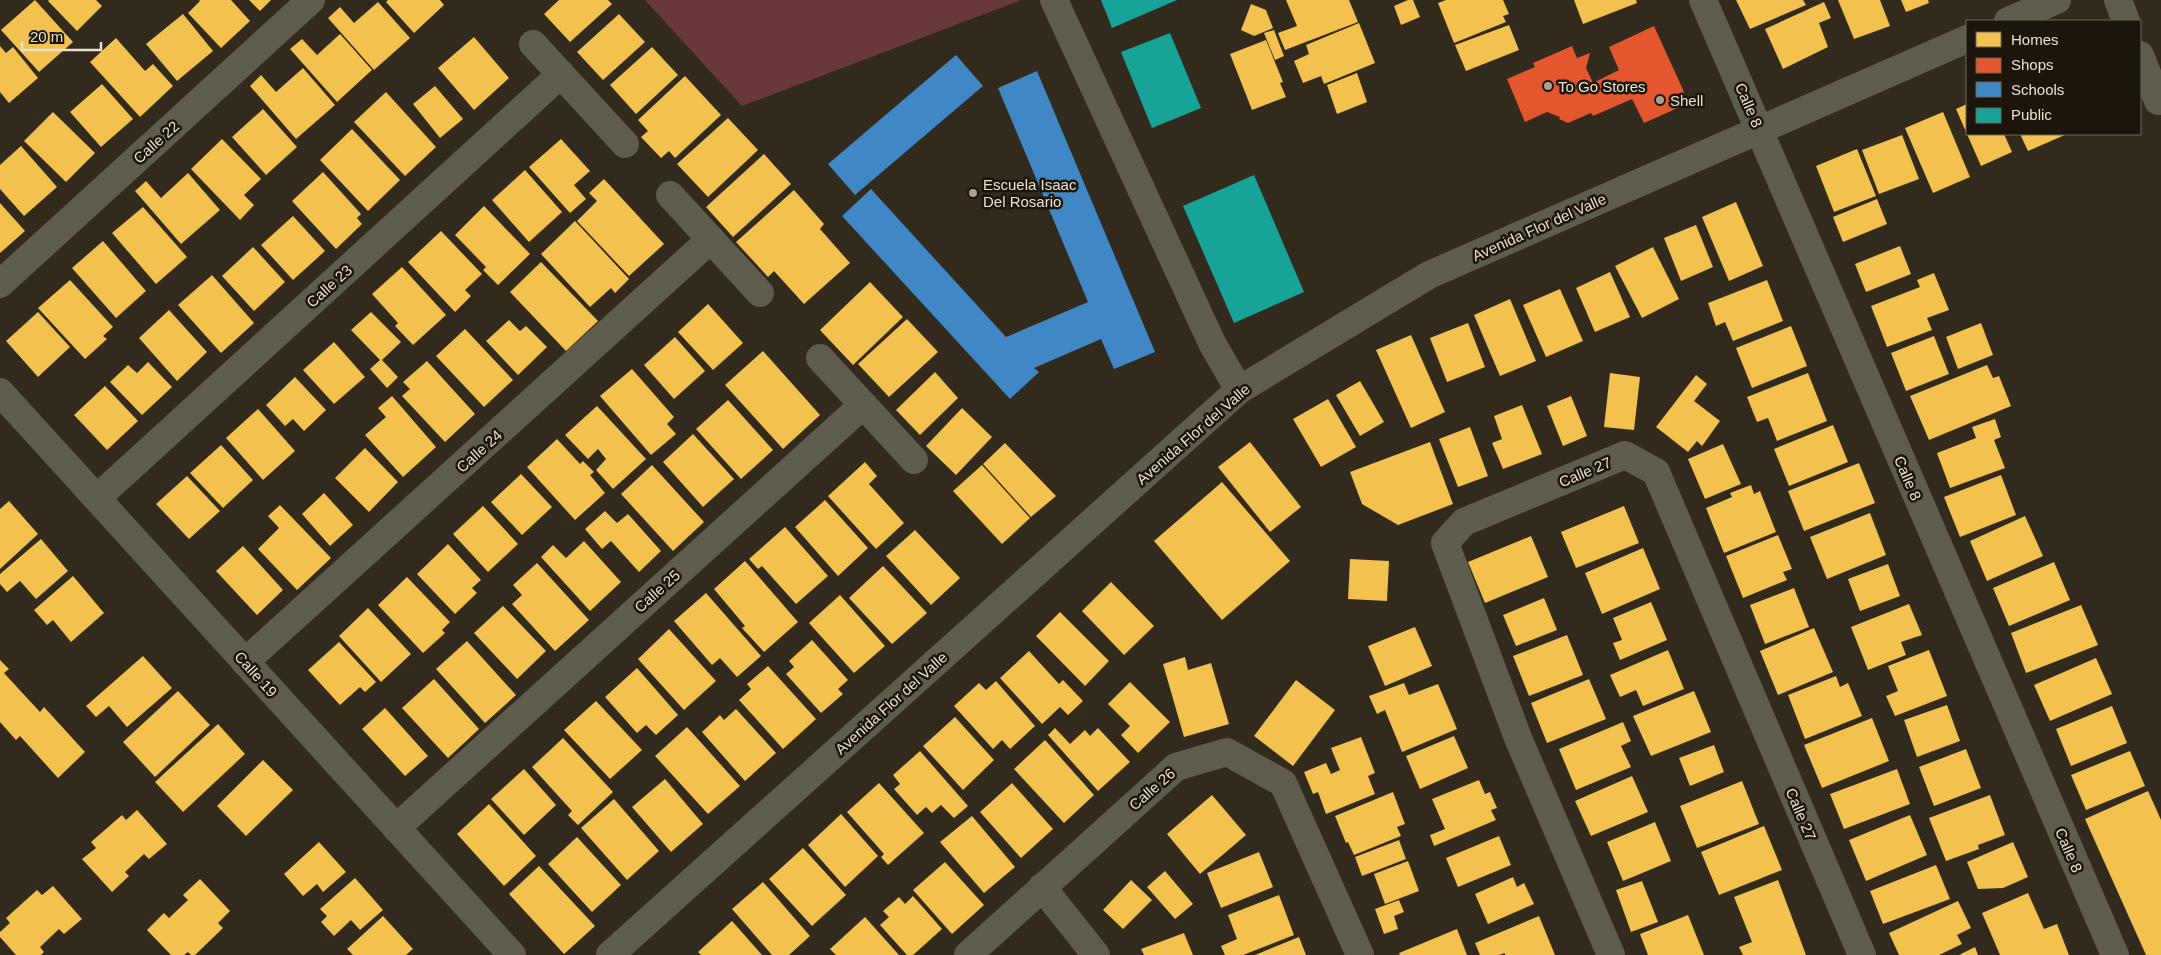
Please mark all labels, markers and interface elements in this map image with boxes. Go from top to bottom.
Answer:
scale bar [22,20,101,52]
legend [1966,20,2141,135]
text: 20 m [30,28,63,45]
text: Homes [2011,31,2059,48]
text: Shops [2011,56,2054,73]
place label: To Go Stores [1558,78,1646,95]
marker: To Go Stores [1542,80,1554,92]
street label: Calle 8 [1732,80,1766,130]
text: Schools [2011,81,2064,98]
place label: Shell [1670,92,1703,109]
marker: Shell [1654,94,1666,106]
text: Public [2011,106,2052,123]
street label: Calle 22 [130,117,182,167]
place label: Escuela Isaac Del Rosario [983,176,1077,210]
marker: Escuela Isaac Del Rosario [967,187,979,199]
street label: Avenida Flor del Valle [1470,190,1608,264]
street label: Calle 23 [303,261,355,311]
street label: Avenida Flor del Valle [1133,380,1253,488]
street label: Calle 24 [453,426,505,476]
street label: Calle 27 [1556,453,1614,491]
street label: Calle 8 [1891,453,1925,503]
street label: Calle 25 [631,566,683,616]
street label: Calle 19 [231,648,281,700]
street label: Avenida Flor del Valle [832,648,950,758]
street label: Calle 26 [1126,765,1178,813]
street label: Calle 27 [1782,785,1820,843]
street label: Calle 8 [2052,825,2086,875]

